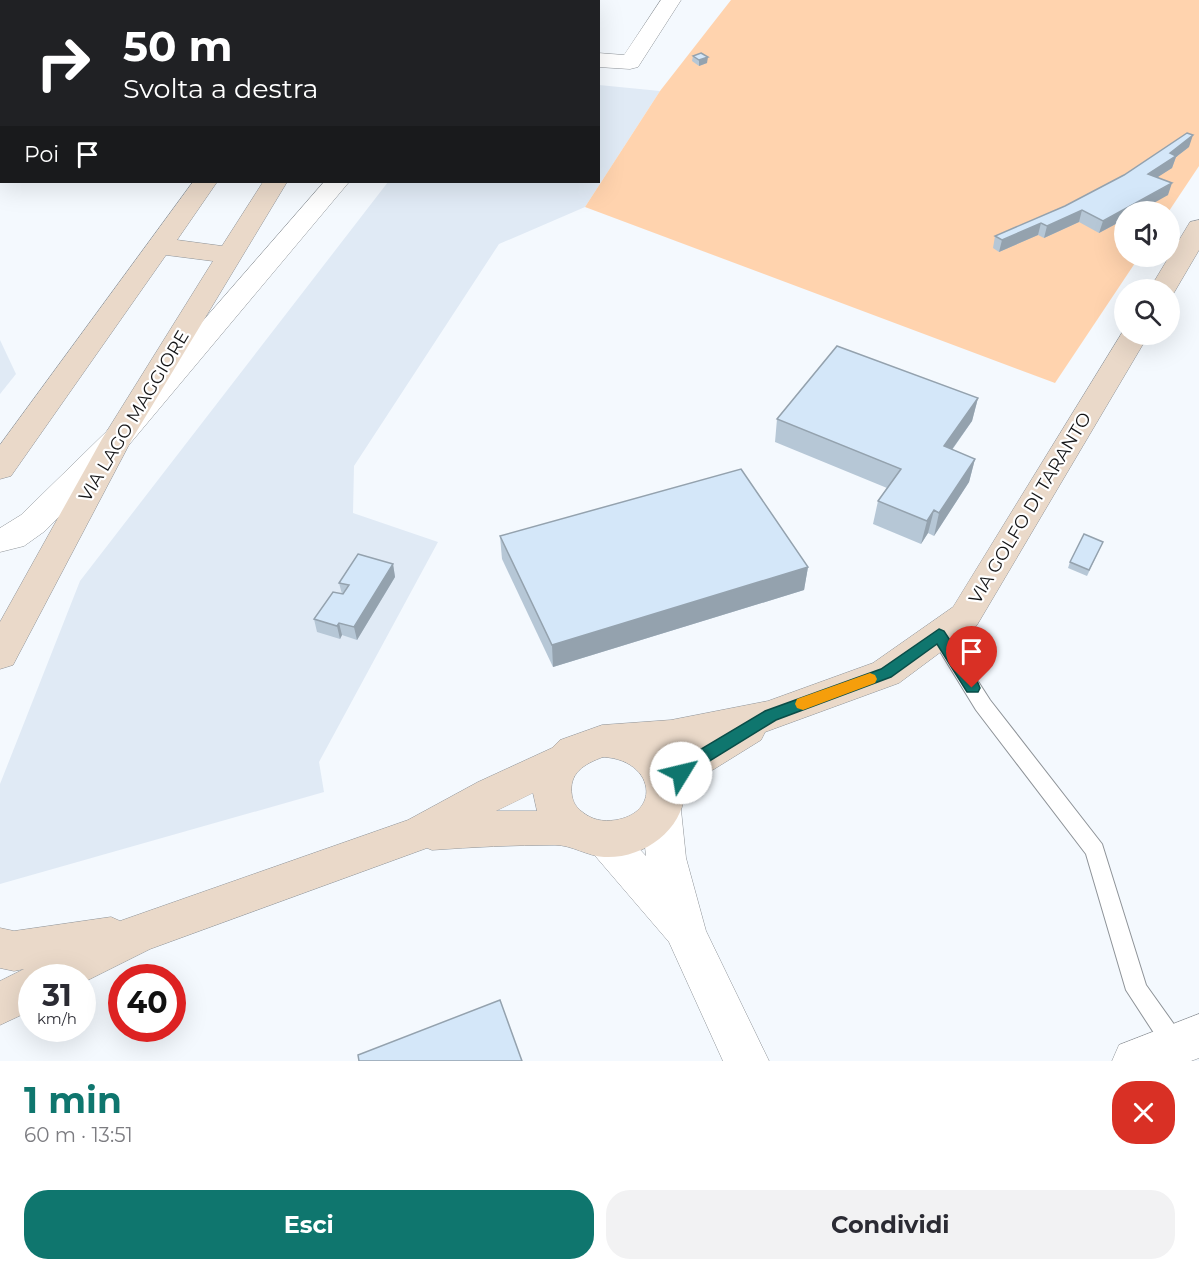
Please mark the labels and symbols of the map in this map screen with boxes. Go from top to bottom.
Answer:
street label: VIA LAGO MAGGIORE [74,326,194,506]
street label: VIA GOLFO DI TARANTO [964,408,1096,608]
pin [946,626,997,688]
position arrow [649,741,713,805]
speed limit sign: 40 [108,964,186,1042]

